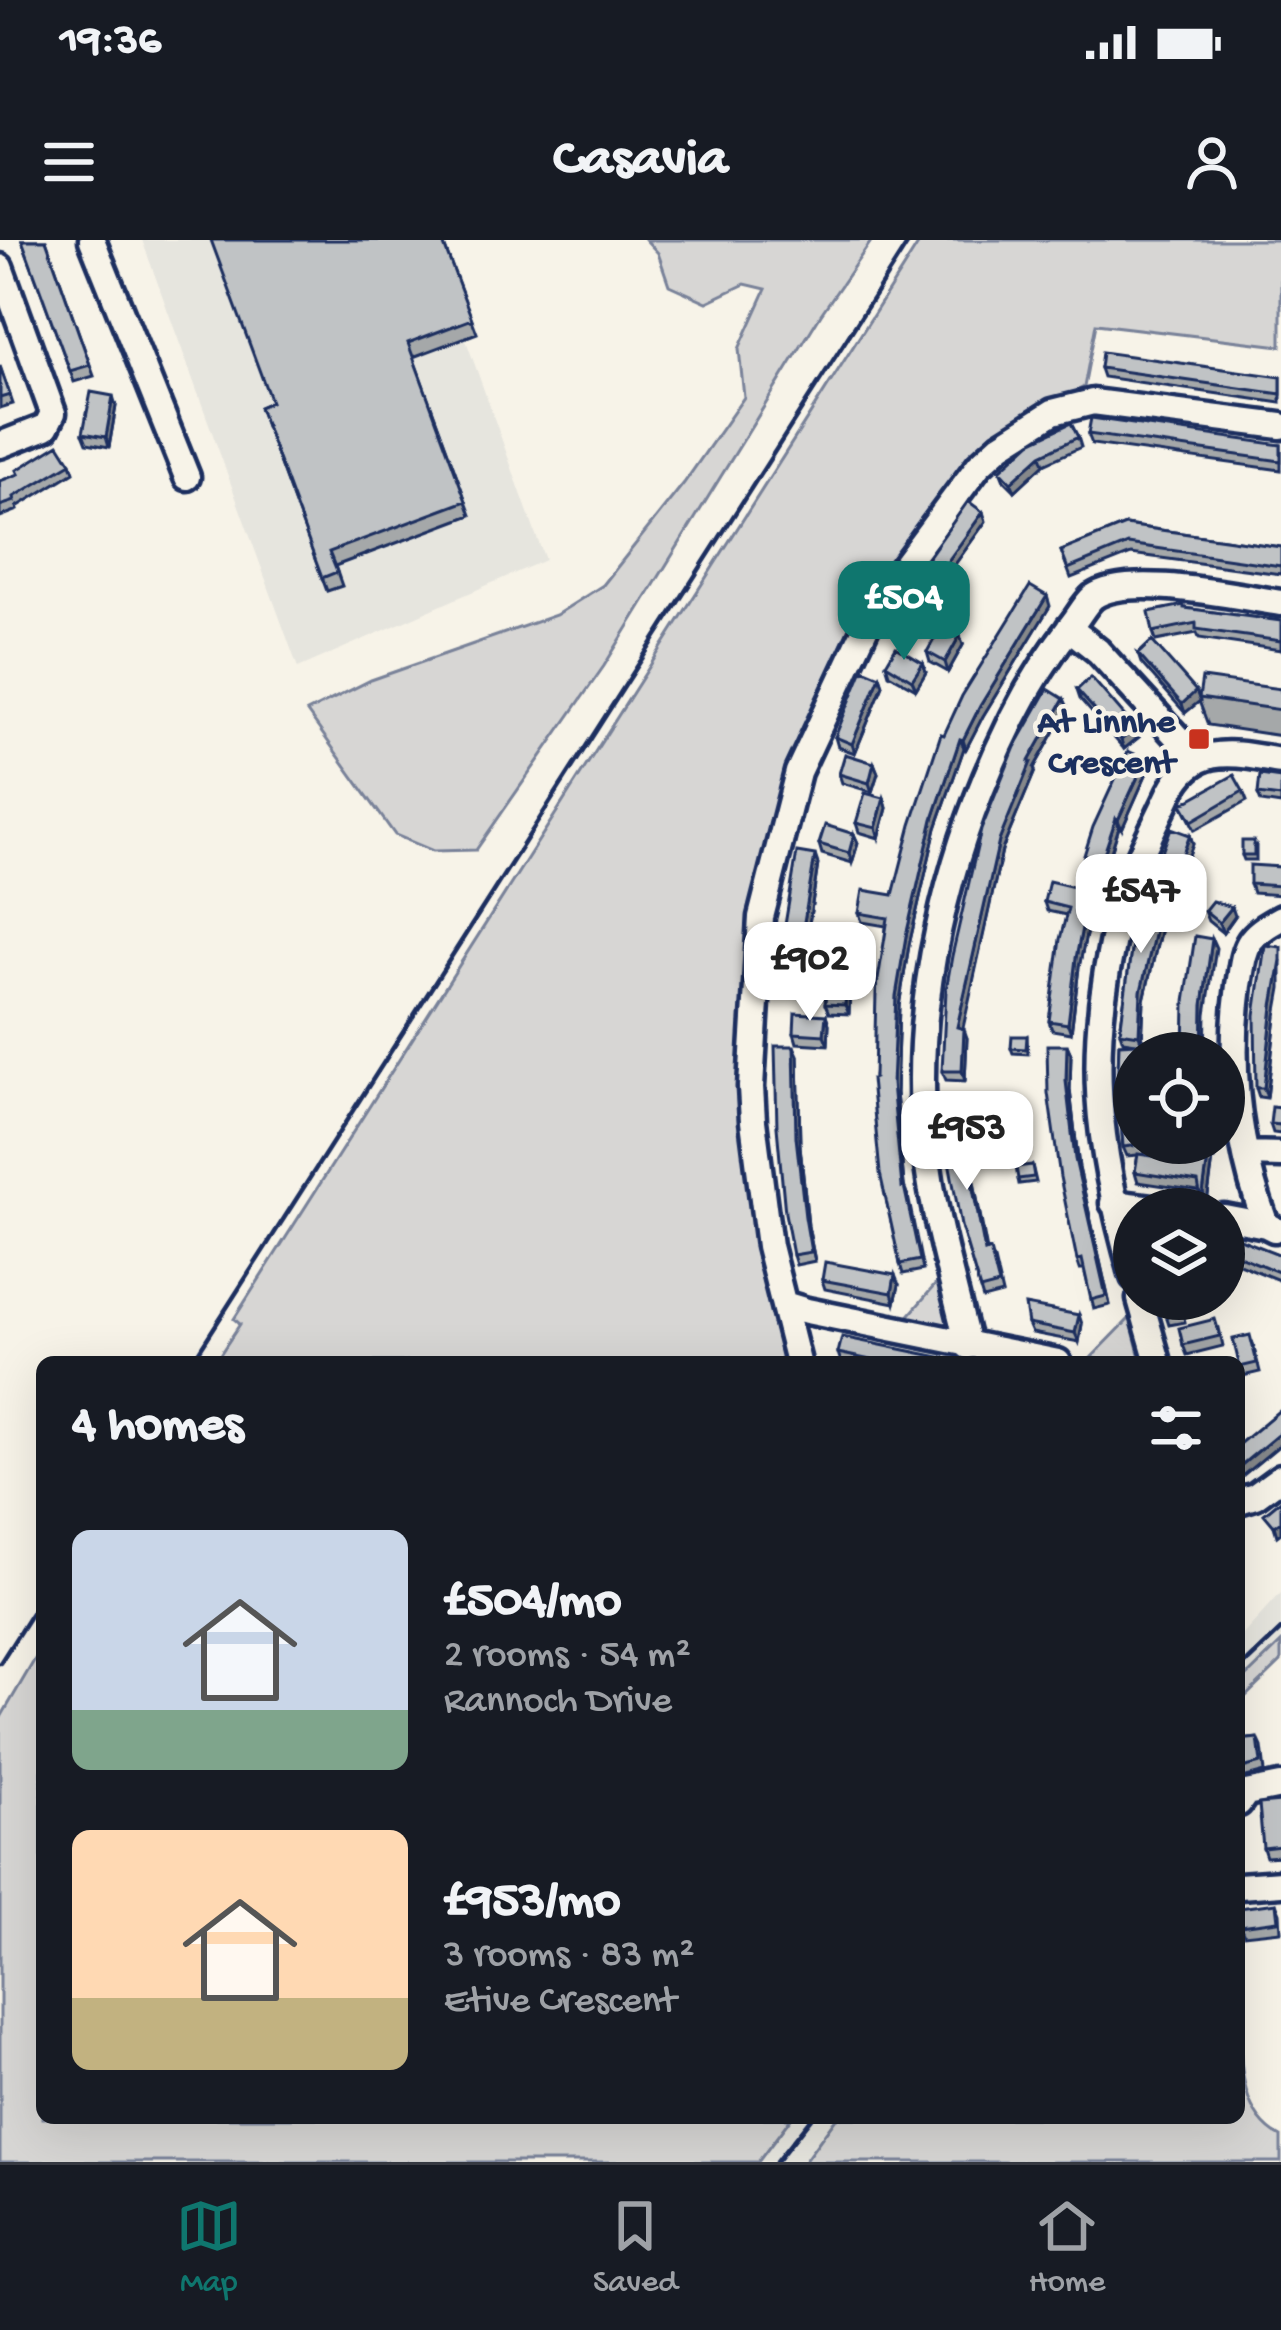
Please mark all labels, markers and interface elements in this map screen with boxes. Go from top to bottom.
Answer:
text: 19:36 [60,16,161,69]
icon: menu [36,129,102,195]
icon: person [1179,129,1245,195]
text: Casavia [553,130,728,194]
pin: £504 [833,561,975,663]
text: £504 [865,577,943,623]
place label: At Linnhe Crescent [1036,703,1178,787]
marker: At Linnhe Crescent [1186,726,1212,752]
pin: £547 [1070,854,1212,956]
text: £547 [1103,870,1179,916]
pin: £902 [739,922,881,1024]
text: £902 [771,938,849,984]
map controls [1113,1032,1245,1320]
button: locate [1113,1032,1245,1164]
pin: £953 [896,1091,1038,1193]
text: £953 [928,1107,1006,1153]
button: layers [1113,1188,1245,1320]
icon: filters [1143,1395,1209,1461]
text: 4 homes [72,1398,243,1458]
text: £504/mo [444,1574,621,1634]
icon: home [168,1578,312,1722]
text: 2 rooms · 54 m² [444,1634,691,1680]
text: Rannoch Drive [444,1680,672,1726]
text: £953/mo [444,1874,620,1934]
icon: home [168,1878,312,2022]
text: 3 rooms · 83 m² [444,1934,695,1980]
text: Etive Crescent [444,1980,677,2026]
tab: Map [176,2193,242,2303]
tab: Saved [593,2193,678,2303]
tab: Home [1029,2193,1105,2303]

